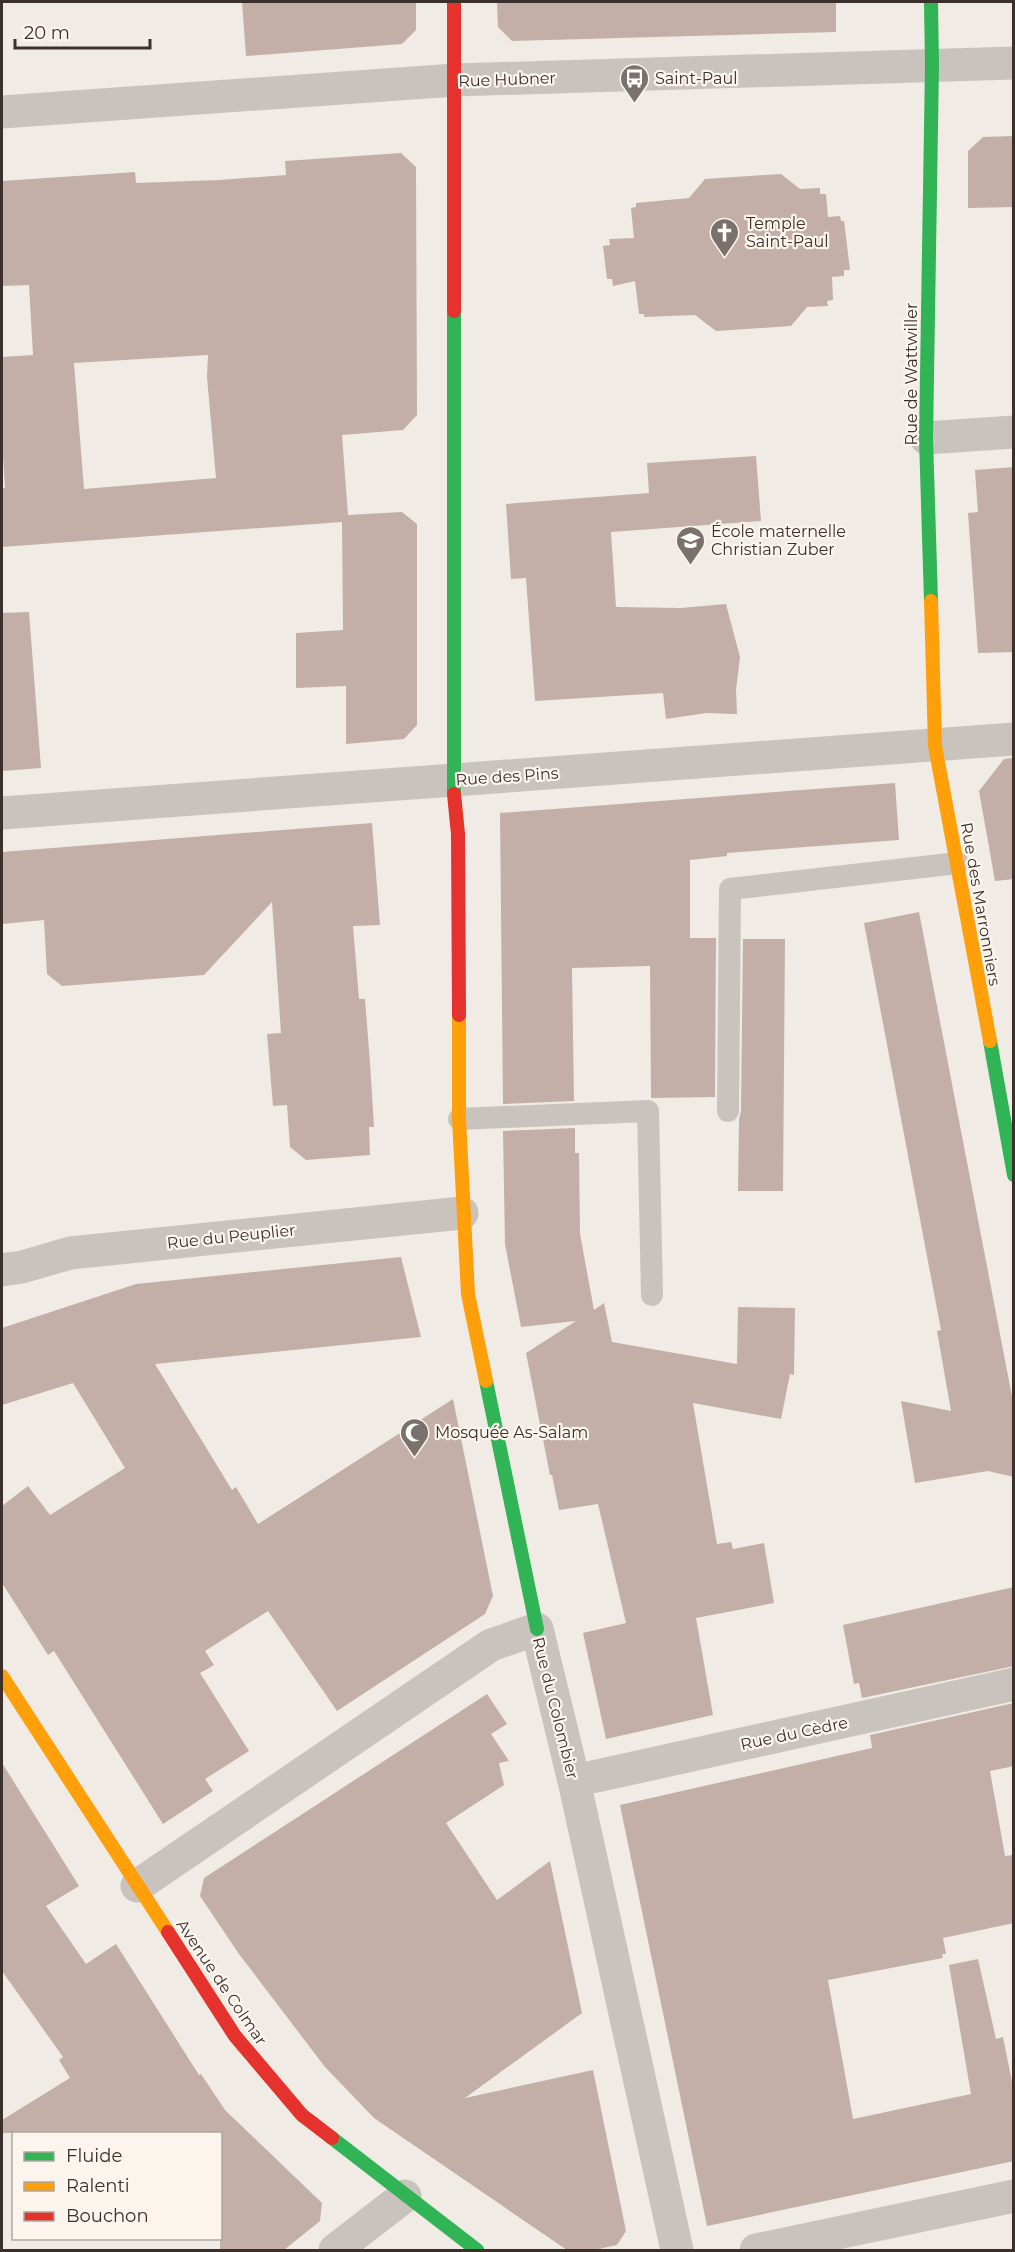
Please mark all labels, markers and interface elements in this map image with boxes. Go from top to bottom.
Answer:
scale bar [15,12,150,50]
text: 20 m [24,22,70,44]
bus stop icon: Saint-Paul [618,62,650,104]
street label: Rue Hubner [458,68,556,91]
place label: Saint-Paul [655,69,738,88]
place label: Temple Saint-Paul [746,214,829,251]
church icon: Temple Saint-Paul [709,216,741,258]
street label: Rue de Wattwiller [902,303,921,445]
place label: École maternelle Christian Zuber [711,522,846,559]
school or university icon: École maternelle Christian Zuber [674,524,706,566]
street label: Rue des Pins [455,763,559,790]
street label: Rue des Marronniers [957,821,1004,988]
street label: Rue du Peuplier [166,1220,296,1253]
mosque icon: Mosquée As-Salam [398,1416,430,1458]
place label: Mosquée As-Salam [435,1423,588,1442]
street label: Rue du Colombier [529,1635,582,1781]
street label: Rue du Cèdre [739,1713,850,1754]
street label: Avenue de Colmar [172,1916,271,2049]
legend [12,2132,222,2240]
text: Fluide [66,2145,122,2167]
text: Ralenti [66,2175,130,2197]
text: Bouchon [66,2205,149,2227]

